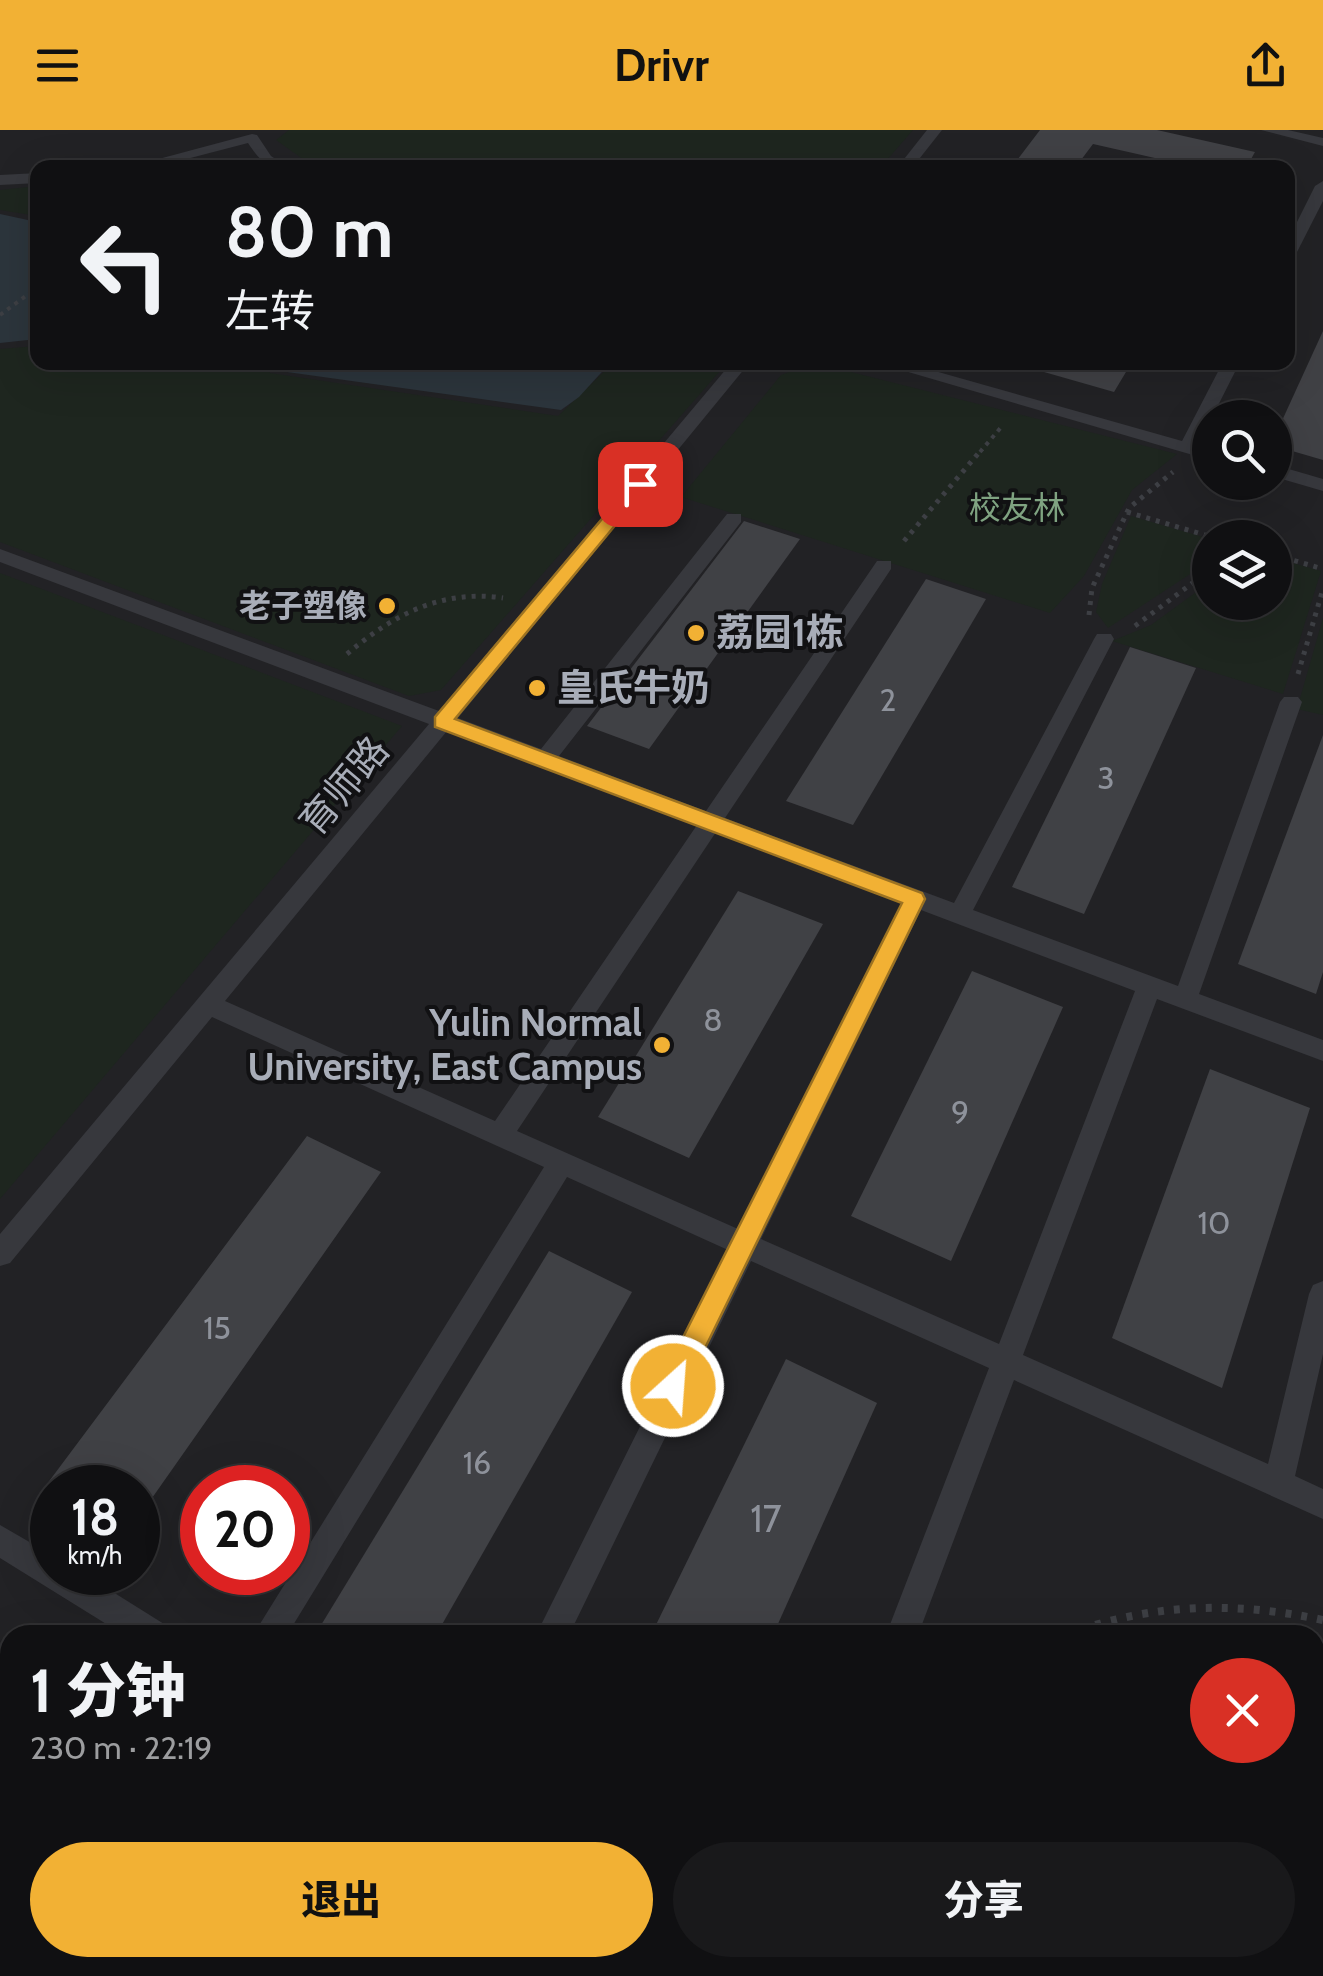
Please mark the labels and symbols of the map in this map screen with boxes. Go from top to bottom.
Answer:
pin [598,442,683,527]
park label: 校友林 [969,488,1065,527]
place label: 老子塑像 [239,586,367,625]
marker: 老子塑像 [376,595,398,617]
place label: 荔园1栋 [716,609,844,656]
marker: 荔园1栋 [685,622,707,644]
place label: 皇氏牛奶 [557,664,709,711]
marker: 皇氏牛奶 [526,677,548,699]
house number: 2 [880,680,896,719]
street label: 育师路 [289,727,398,844]
house number: 3 [1097,758,1115,797]
place label: Yulin Normal University, East Campus [248,999,642,1090]
house number: 8 [703,1000,723,1039]
marker: Yulin Normal University, East Campus [651,1034,673,1056]
house number: 9 [951,1092,969,1131]
house number: 10 [1198,1203,1230,1242]
house number: 15 [203,1308,231,1347]
position arrow [621,1334,725,1438]
house number: 16 [463,1443,491,1482]
speed limit sign: 20 [180,1465,310,1595]
house number: 17 [750,1495,782,1542]

